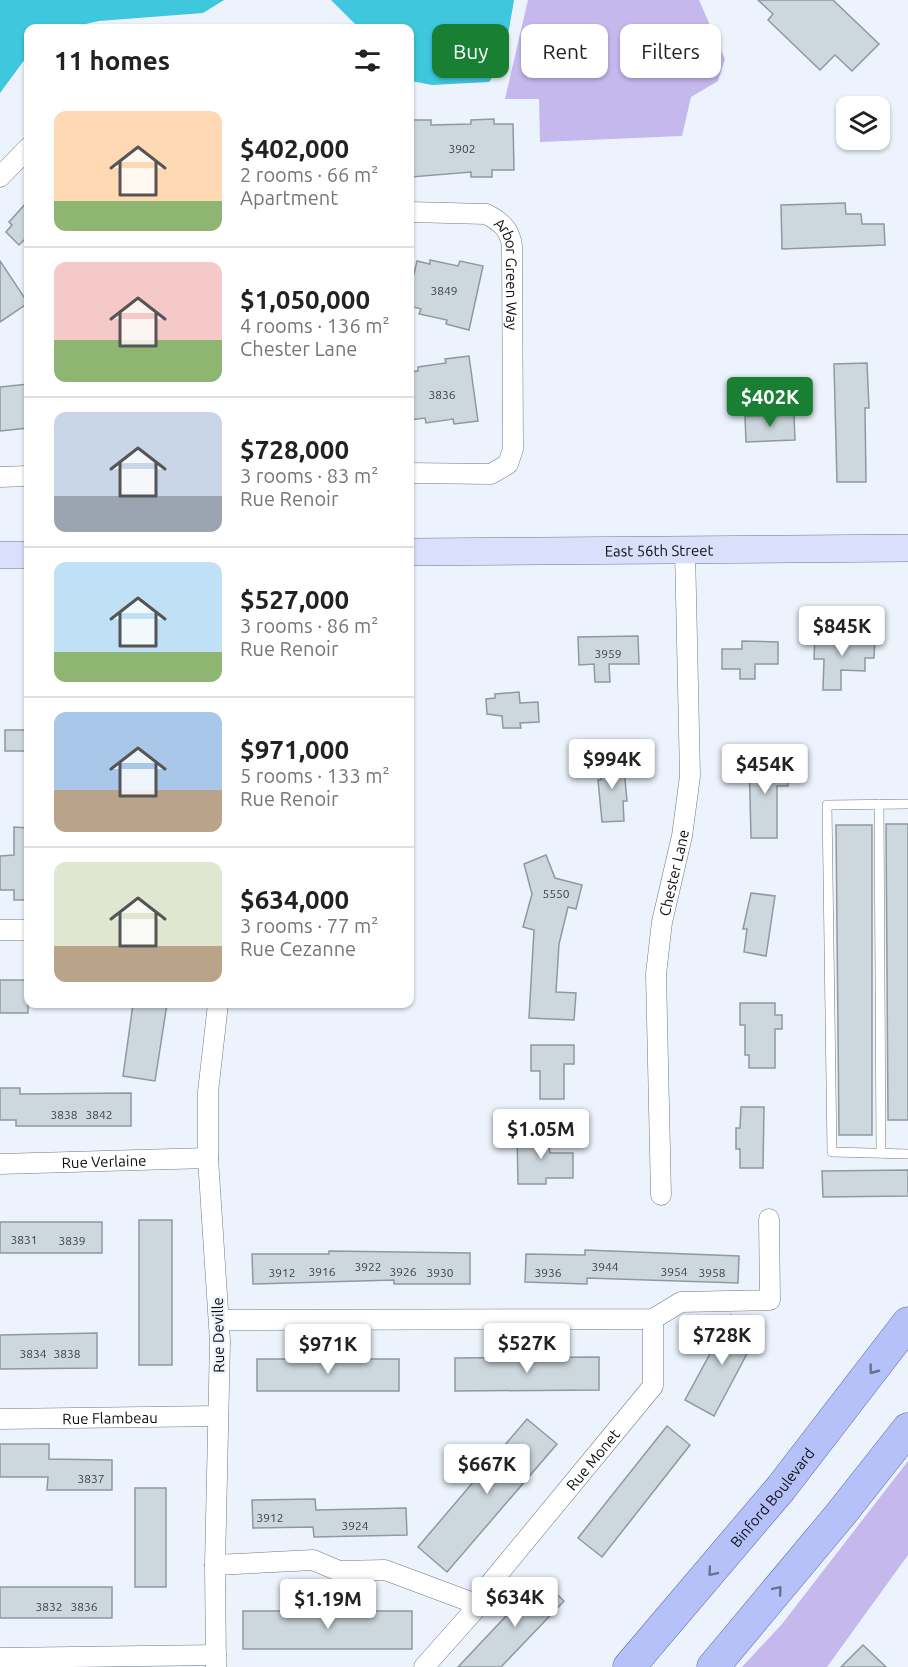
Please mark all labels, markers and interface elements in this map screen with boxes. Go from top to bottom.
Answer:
chip: Buy [432,24,509,78]
chip: Rent [521,24,608,78]
chip: Filters [620,24,721,78]
icon: filters [351,44,384,77]
text: 11 homes [54,46,170,75]
map controls [836,96,890,150]
button: layers [836,96,890,150]
text: $402,000 [240,134,349,163]
icon: home [102,135,174,207]
house number: 3902 [448,142,476,155]
text: 2 rooms · 66 m² [240,163,378,186]
text: Apartment [240,186,338,209]
street label: Arbor Green Way [491,214,521,330]
house number: 3849 [430,284,458,297]
text: $1,050,000 [240,285,370,314]
icon: home [102,286,174,358]
text: 4 rooms · 136 m² [240,314,390,337]
text: Chester Lane [240,337,357,360]
pin: $402K [728,377,812,428]
text: $402K [741,385,799,408]
house number: 3836 [428,388,456,401]
text: $728,000 [240,435,349,464]
icon: home [102,436,174,508]
text: 3 rooms · 83 m² [240,464,378,487]
text: Rue Renoir [240,487,339,510]
street label: East 56th Street [605,541,714,559]
text: $527,000 [240,585,349,614]
icon: home [102,586,174,658]
pin: $845K [800,606,884,657]
text: 3 rooms · 86 m² [240,614,378,637]
text: $845K [813,614,871,637]
text: Rue Renoir [240,637,339,660]
house number: 3959 [594,647,622,660]
text: $971,000 [240,735,349,764]
icon: home [102,736,174,808]
pin: $994K [570,739,654,790]
pin: $454K [723,744,807,795]
text: $994K [583,747,641,770]
text: $454K [736,752,794,775]
text: 5 rooms · 133 m² [240,764,390,787]
text: Rue Renoir [240,787,339,810]
street label: Chester Lane [655,829,691,918]
text: $634,000 [240,885,349,914]
icon: home [102,886,174,958]
house number: 5550 [542,887,570,900]
text: 3 rooms · 77 m² [240,914,378,937]
text: Rue Cezanne [240,937,356,960]
house number: 3838 [50,1108,78,1121]
house number: 3842 [85,1108,113,1121]
pin: $1.05M [492,1109,590,1160]
text: $1.05M [507,1117,575,1140]
street label: Rue Verlaine [61,1151,147,1171]
house number: 3831 [10,1233,38,1246]
house number: 3839 [58,1234,86,1247]
house number: 3922 [354,1260,382,1273]
house number: 3944 [591,1260,619,1273]
house number: 3916 [308,1265,336,1278]
house number: 3926 [389,1265,417,1278]
house number: 3954 [660,1265,688,1278]
house number: 3912 [268,1266,296,1279]
house number: 3930 [426,1266,454,1279]
house number: 3936 [534,1266,562,1279]
house number: 3958 [698,1266,726,1279]
street label: Rue Deville [209,1297,227,1373]
pin: $728K [680,1315,764,1366]
pin: $527K [485,1323,569,1374]
text: $728K [693,1323,751,1346]
pin: $971K [286,1324,370,1375]
text: $527K [498,1331,556,1354]
text: $971K [299,1332,357,1355]
house number: 3834 [19,1347,47,1360]
house number: 3838 [53,1347,81,1360]
one-way arrow [869,1364,880,1375]
street label: Rue Flambeau [62,1408,158,1427]
street label: Rue Monet [562,1425,623,1493]
pin: $667K [445,1444,529,1495]
street label: Binford Boulevard [726,1444,817,1550]
text: $667K [458,1452,516,1475]
house number: 3837 [77,1472,105,1485]
house number: 3912 [256,1511,284,1524]
house number: 3924 [341,1519,369,1532]
one-way arrow [708,1565,719,1576]
pin: $634K [473,1577,557,1628]
pin: $1.19M [279,1579,377,1630]
text: $634K [486,1585,544,1608]
one-way arrow [771,1586,782,1597]
text: $1.19M [294,1587,362,1610]
house number: 3832 [35,1600,63,1613]
house number: 3836 [70,1600,98,1613]

